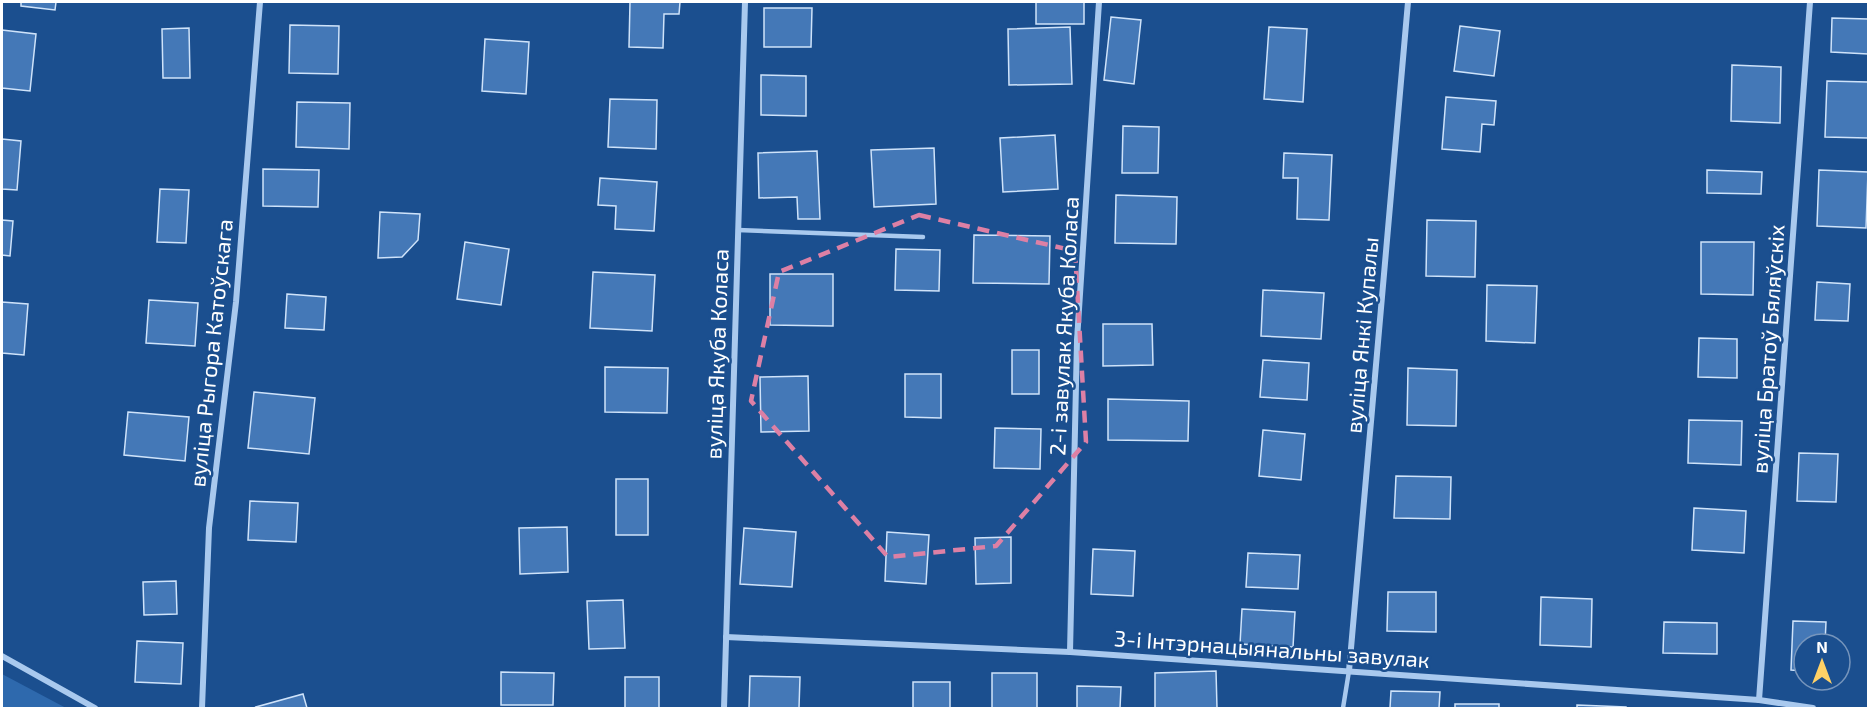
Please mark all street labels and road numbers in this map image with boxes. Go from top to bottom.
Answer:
street label: 2-і завулак Якуба Коласа [1043,196,1084,456]
street label: вуліца Рыгора Катоўскага [183,218,238,488]
street label: вуліца Братоў Бяляўскіх [1745,223,1790,474]
street label: вуліца Янкі Купалы [1339,236,1384,434]
street label: вуліца Якуба Коласа [699,248,734,460]
street label: 3-і Інтэрнацыянальны завулак [1113,624,1431,673]

